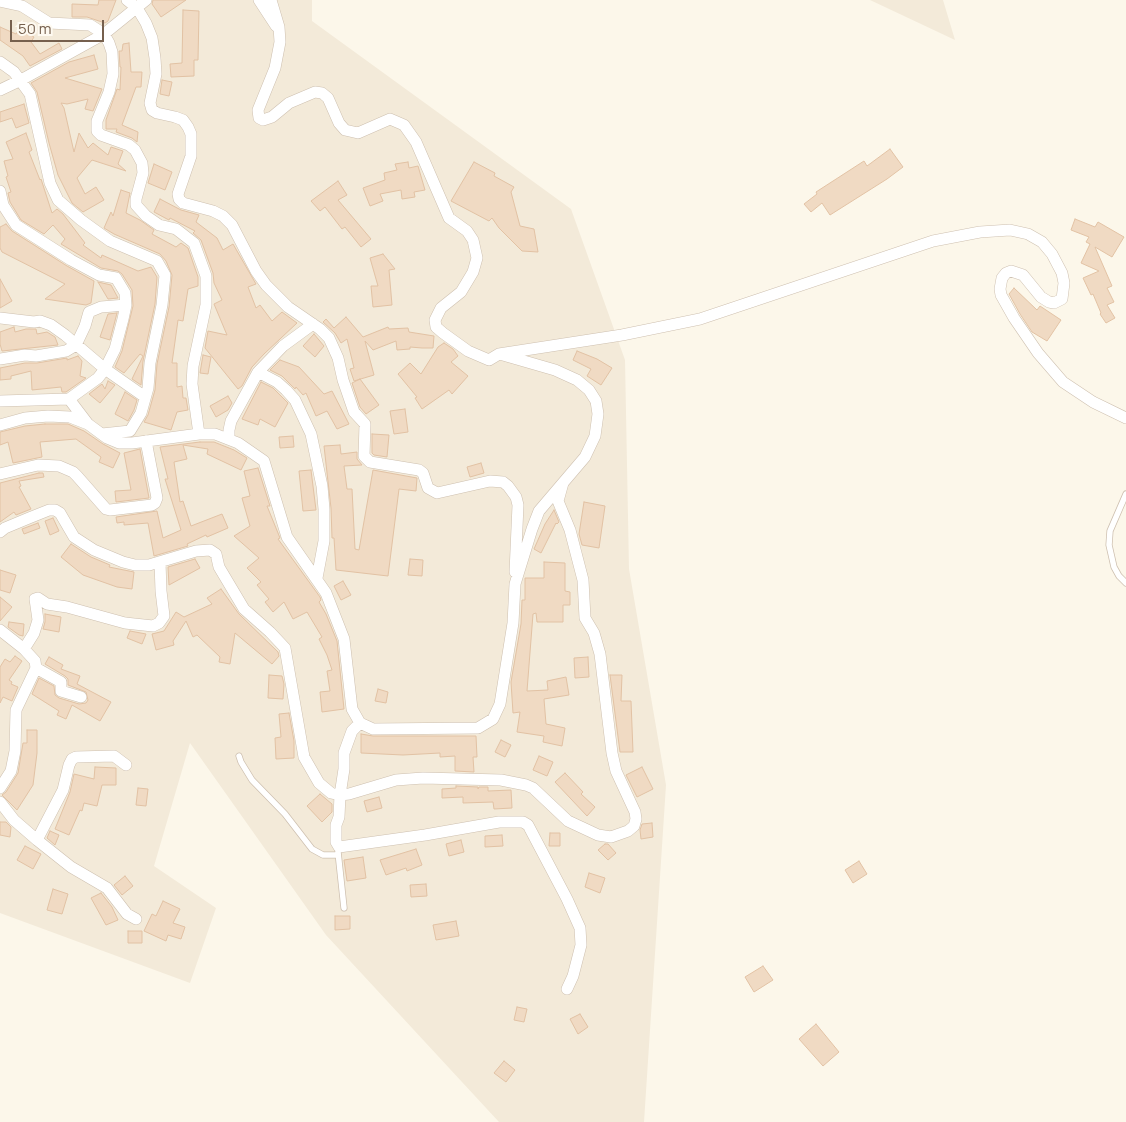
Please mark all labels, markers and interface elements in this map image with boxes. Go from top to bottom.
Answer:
scale bar [12,10,106,42]
text: 50 m [18,18,52,39]

